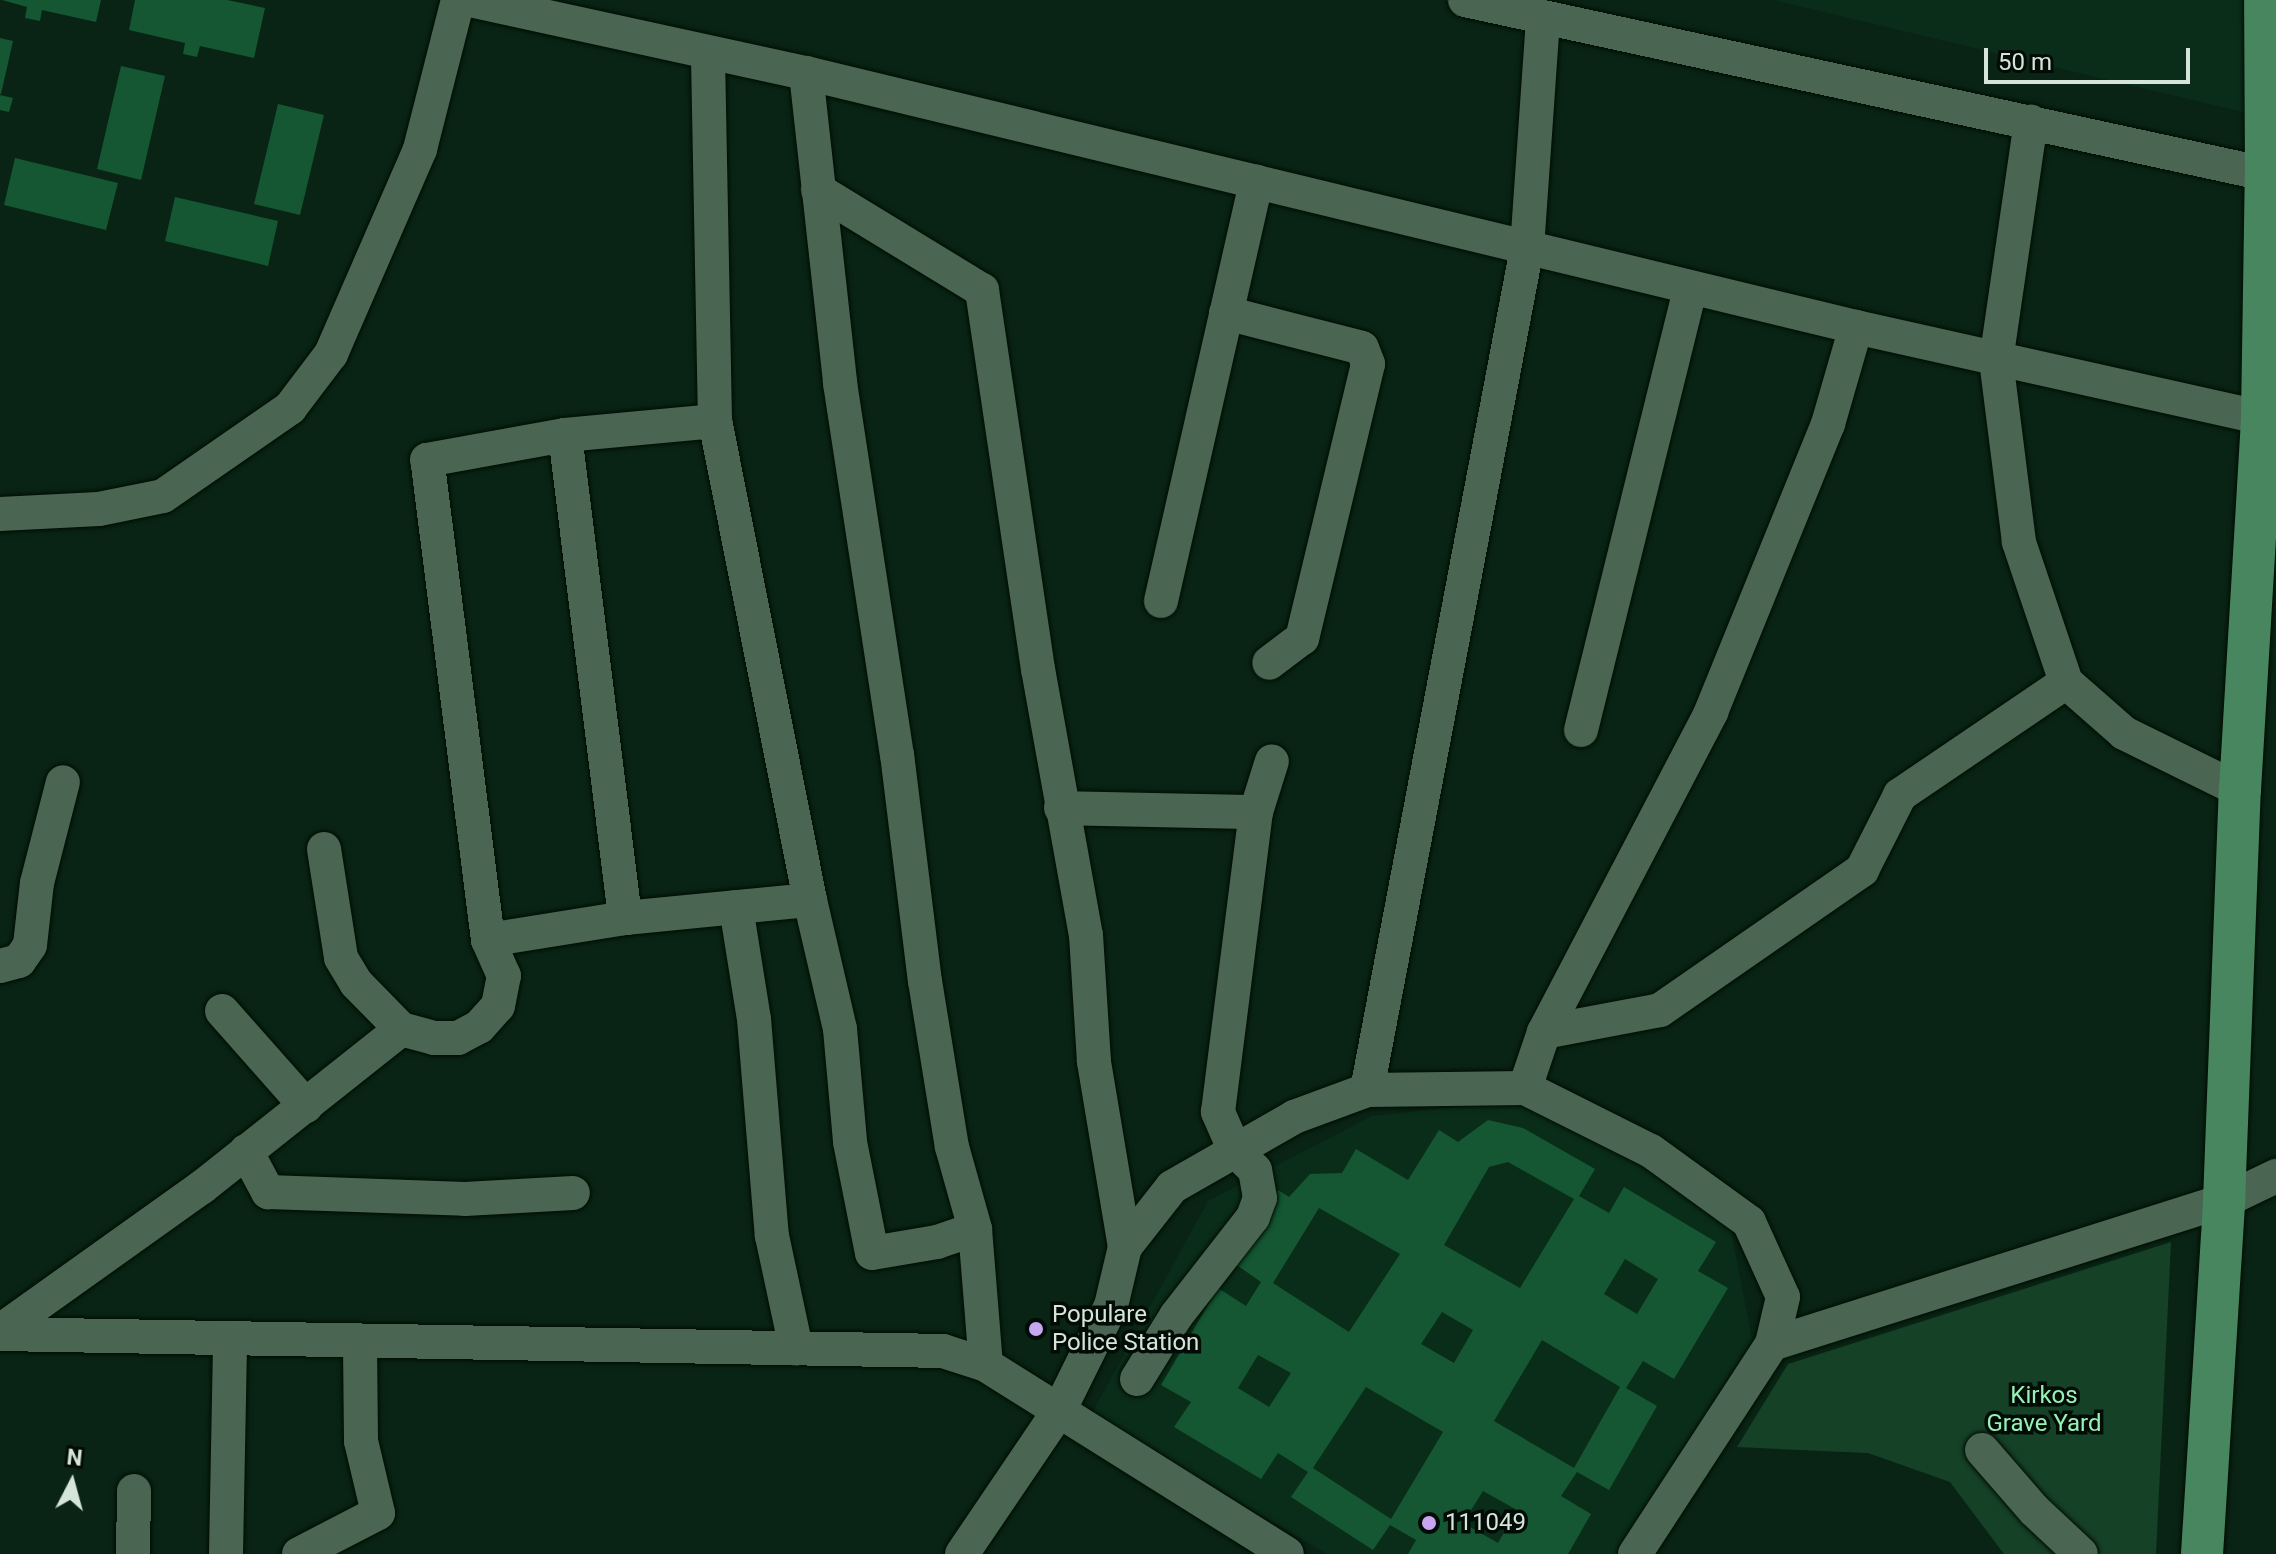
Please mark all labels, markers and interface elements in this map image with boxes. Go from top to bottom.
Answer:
scale bar [1988,32,2194,82]
text: 50 m [1998,48,2052,76]
place label: Populare Police Station [1052,1301,1199,1357]
marker: Populare Police Station [1027,1320,1045,1338]
park label: Kirkos Grave Yard [1986,1382,2102,1438]
north arrow [32,1442,112,1522]
text: N [66,1444,84,1471]
place label: 111049 [1445,1509,1526,1537]
marker: 111049 [1420,1514,1438,1532]

